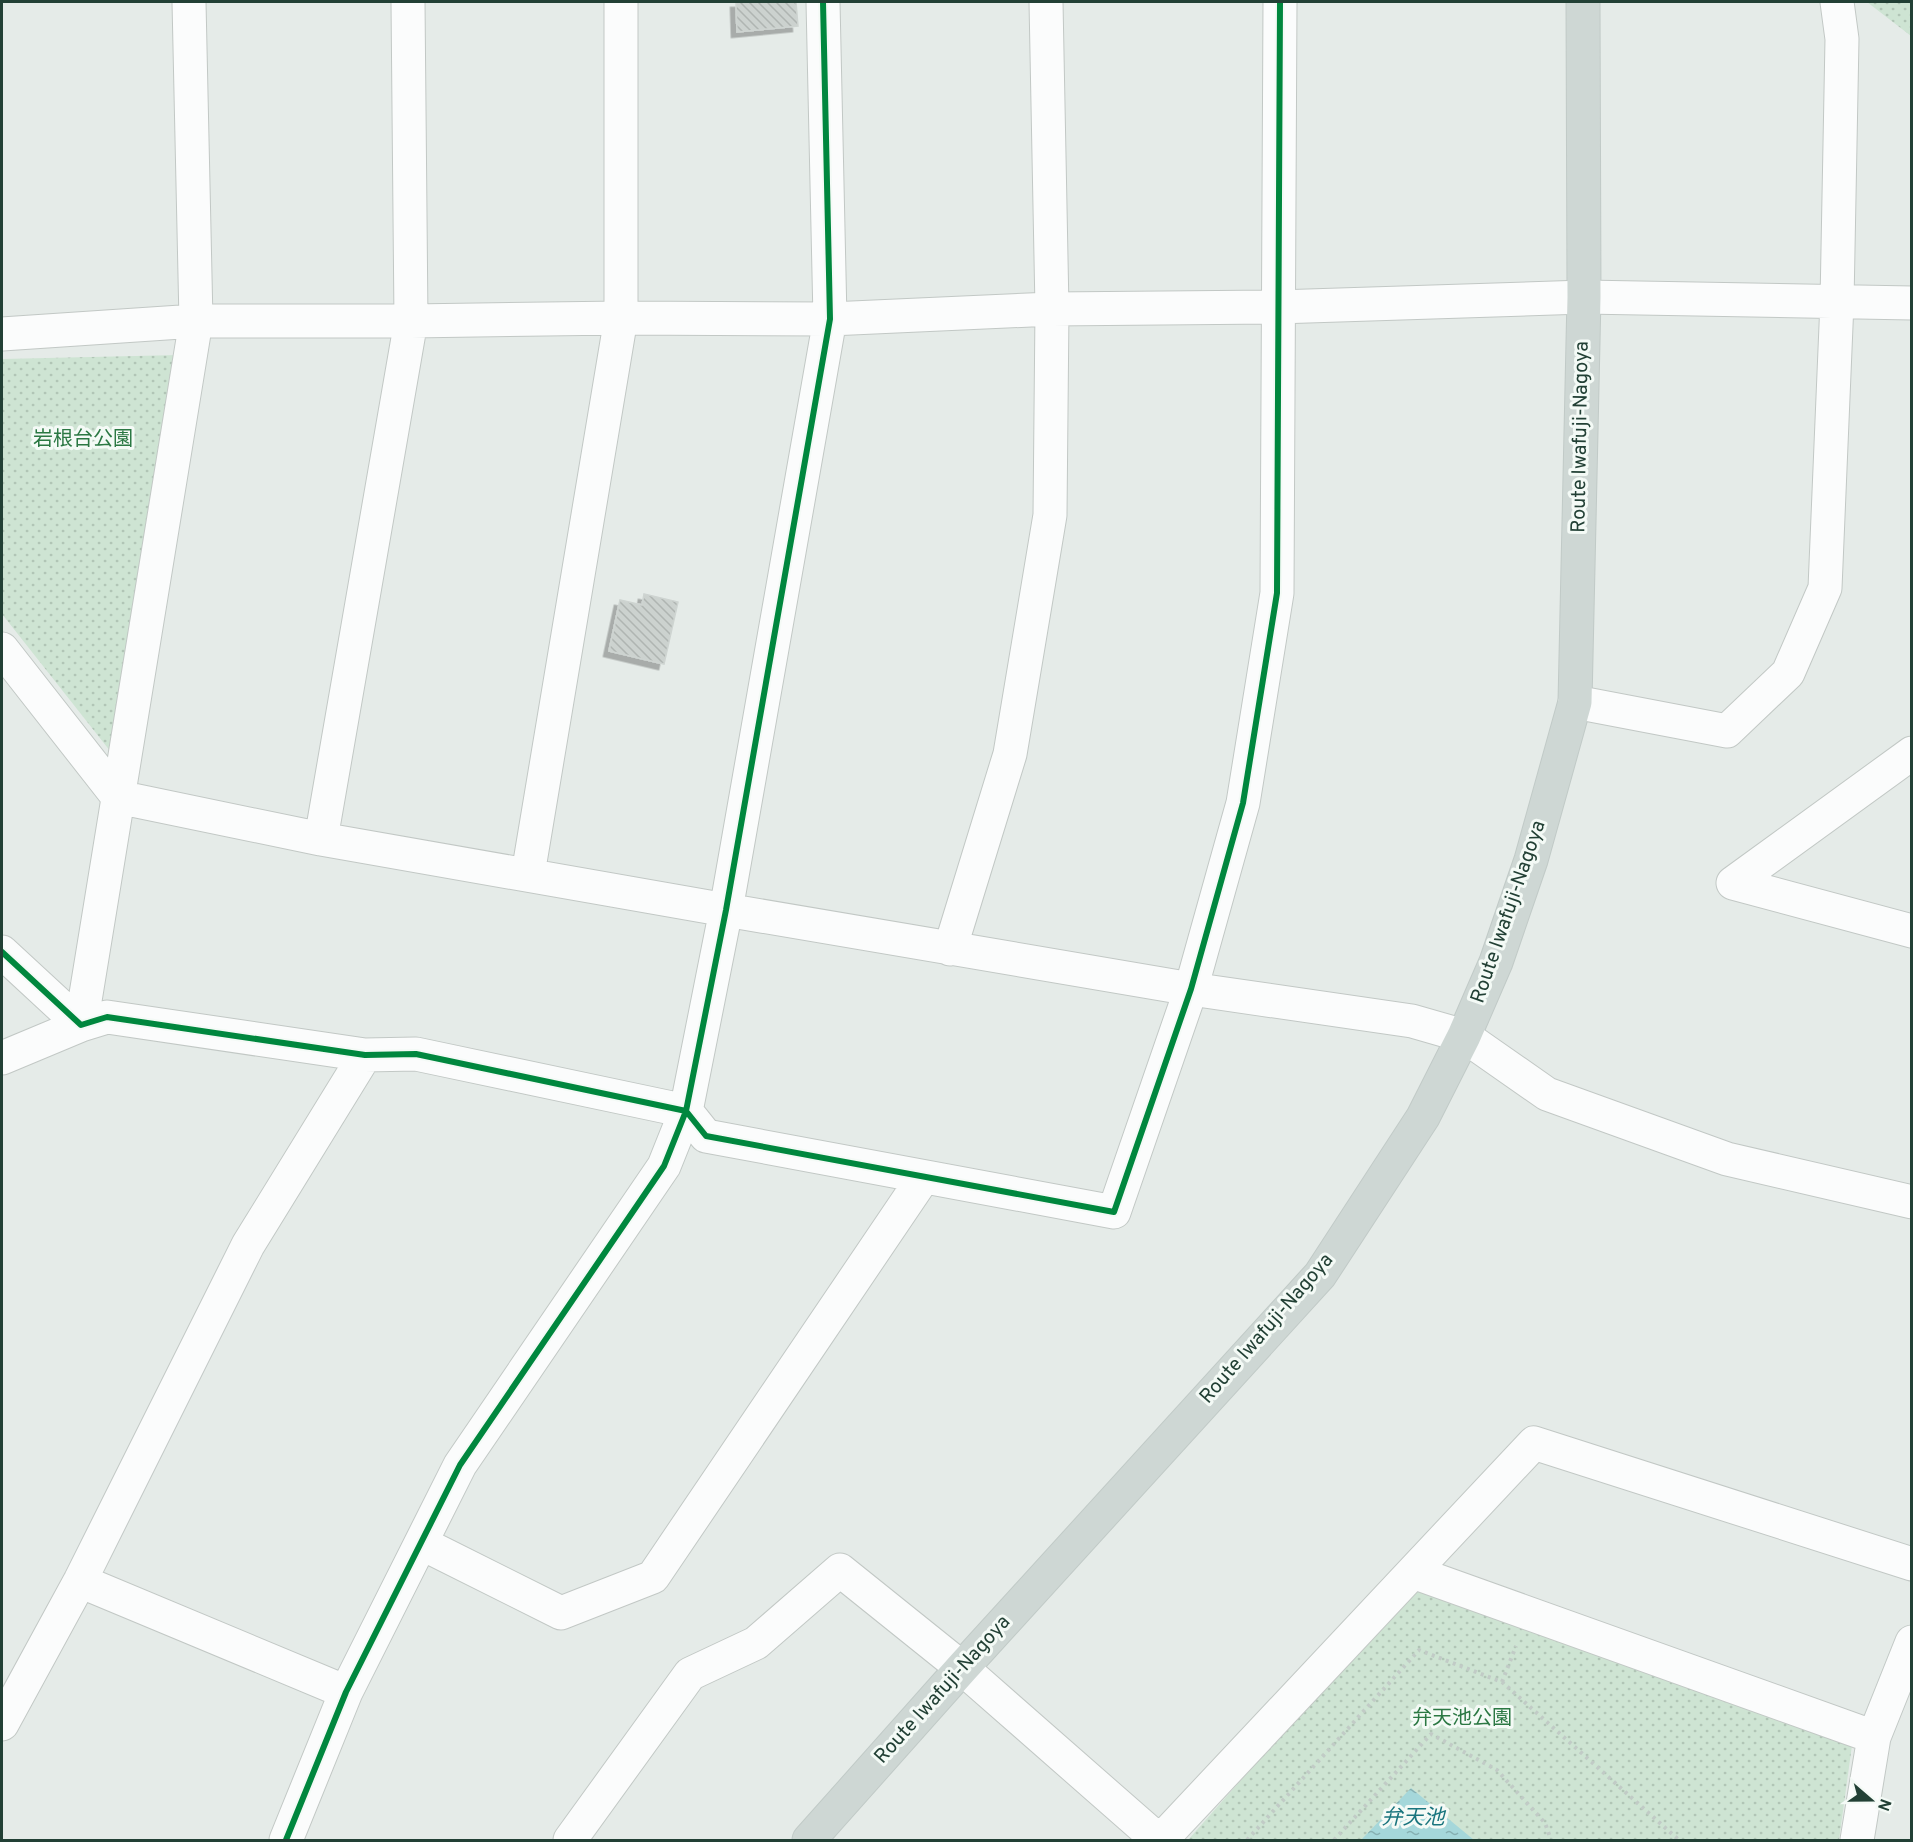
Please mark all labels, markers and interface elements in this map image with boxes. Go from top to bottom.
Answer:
street label: Route Iwafuji-Nagoya [1566,341,1596,533]
park label: 岩根台公園 [33,427,133,453]
street label: Route Iwafuji-Nagoya [1466,817,1552,1007]
street label: Route Iwafuji-Nagoya [1194,1248,1340,1410]
street label: Route Iwafuji-Nagoya [869,1610,1017,1770]
park label: 弁天池公園 [1412,1706,1512,1732]
north arrow [1841,1770,1901,1830]
text: N [1872,1796,1895,1813]
water label: 弁天池 [1382,1805,1446,1832]

